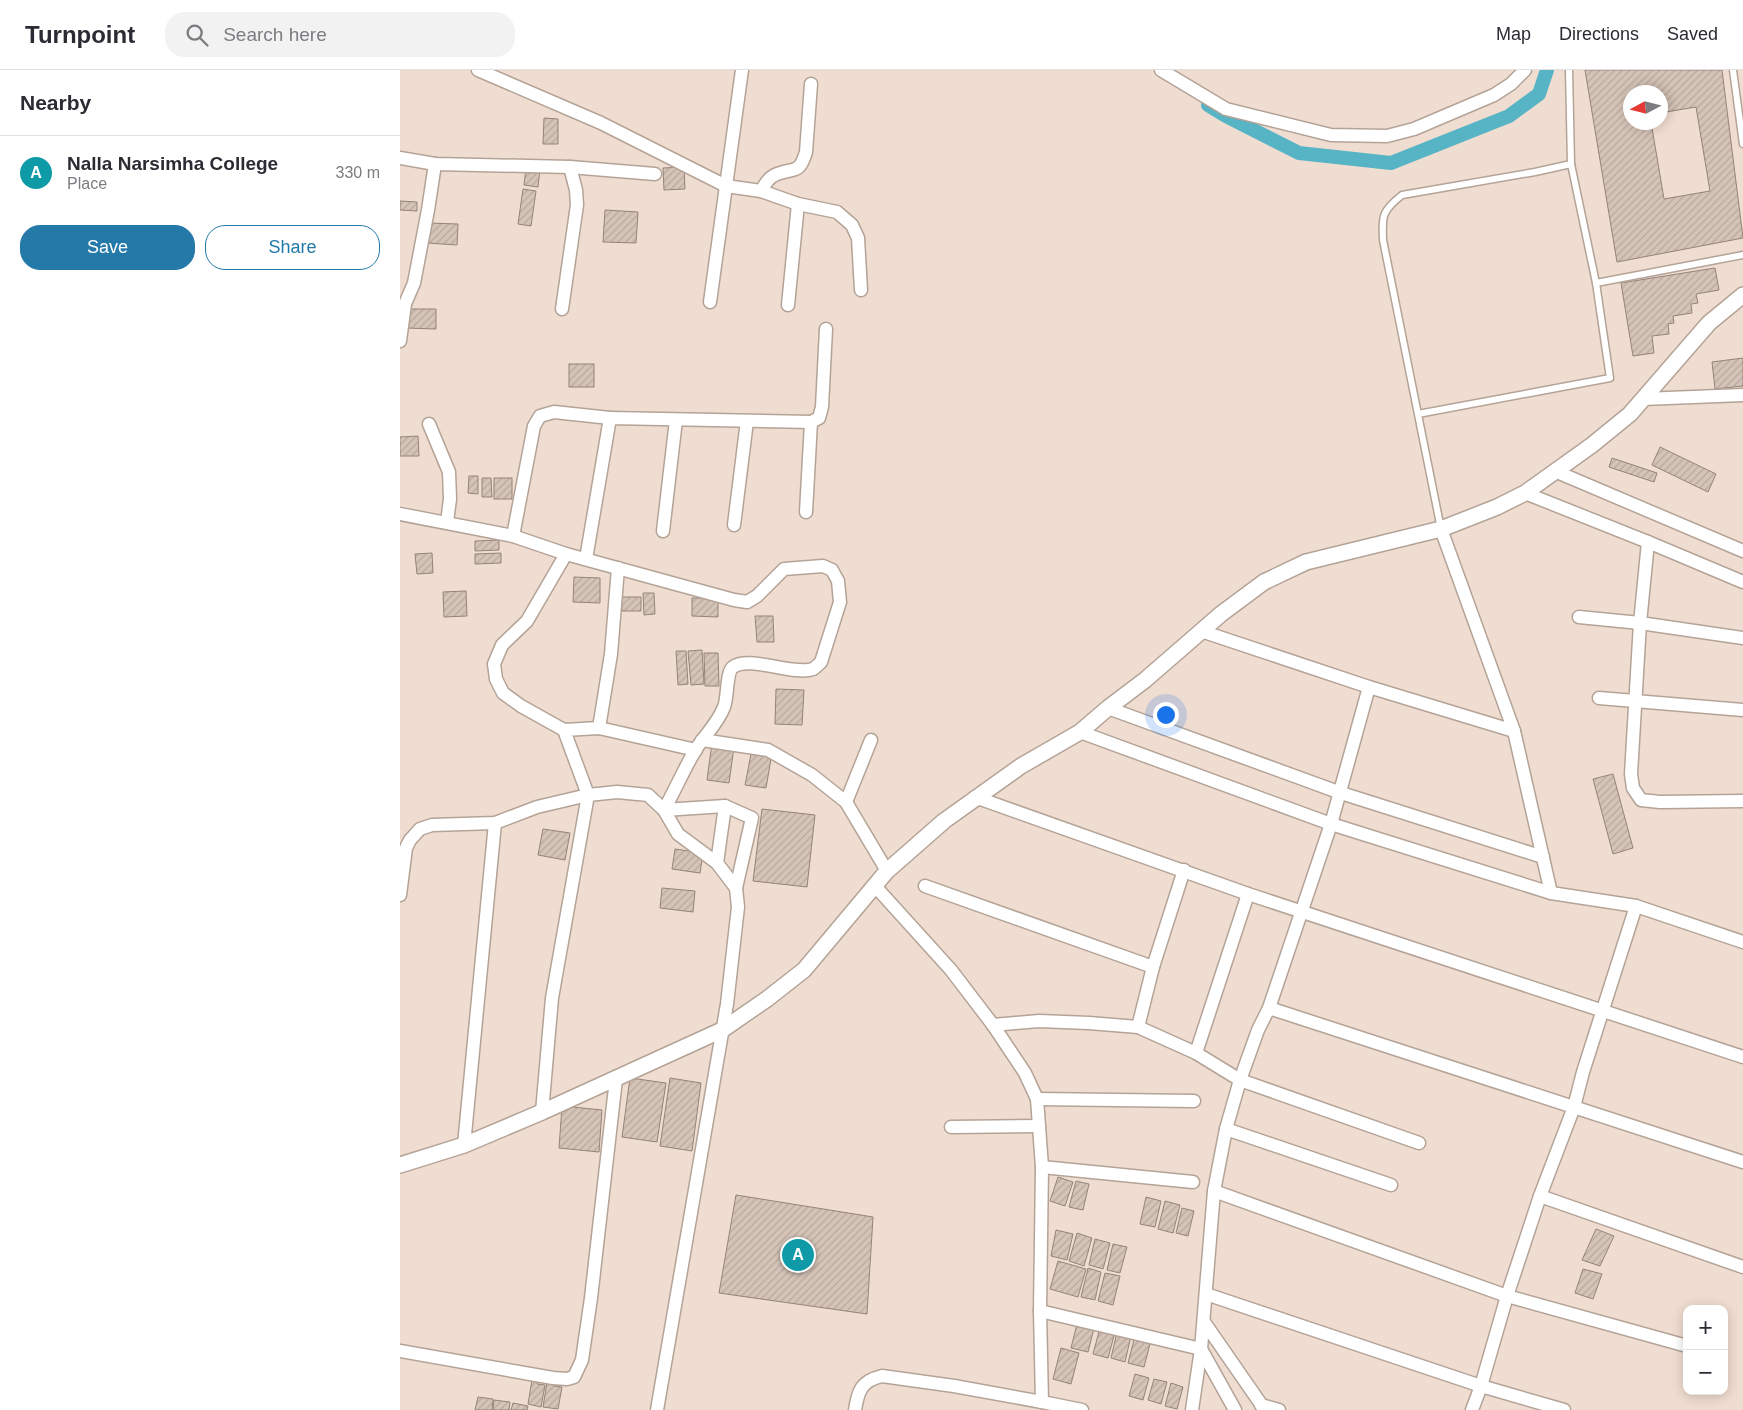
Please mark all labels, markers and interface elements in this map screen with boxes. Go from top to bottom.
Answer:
search box [165,12,515,57]
text: Turnpoint [25,21,135,48]
icon: search [183,21,211,49]
text: Search here [223,24,327,45]
text: Map [1496,24,1531,44]
text: Directions [1559,24,1639,44]
text: Saved [1667,24,1718,44]
north arrow [1623,85,1668,130]
text: Nearby [20,91,91,114]
text: Nalla Narsimha College [67,153,278,174]
text: A [30,164,42,181]
text: 330 m [336,164,380,181]
text: Place [67,175,107,192]
button: Save [20,225,195,270]
button: Share [205,225,380,270]
your location [1153,702,1179,728]
pin: A [782,1236,814,1274]
map controls [1683,1305,1728,1395]
button: + [1683,1305,1728,1350]
button: − [1683,1350,1728,1395]

